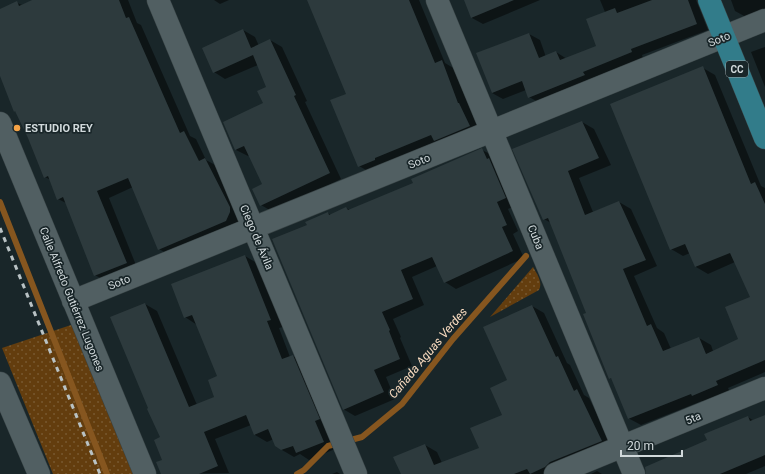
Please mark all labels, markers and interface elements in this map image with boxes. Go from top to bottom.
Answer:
street label: Soto [706,29,732,50]
road number: CC [726,61,748,77]
place label: ESTUDIO REY [25,122,93,135]
marker: ESTUDIO REY [12,123,22,133]
street label: Soto [406,151,432,172]
street label: Ciego de Ávila [237,203,276,272]
street label: Cuba [525,223,546,251]
street label: Calle Alfredo Gutiérrez Lugones [37,225,107,373]
street label: Soto [106,272,132,293]
water label: Cañada Aguas Verdes [386,305,470,401]
street label: 5ta [683,409,703,427]
scale bar [621,432,682,458]
text: 20 m [627,439,654,453]

